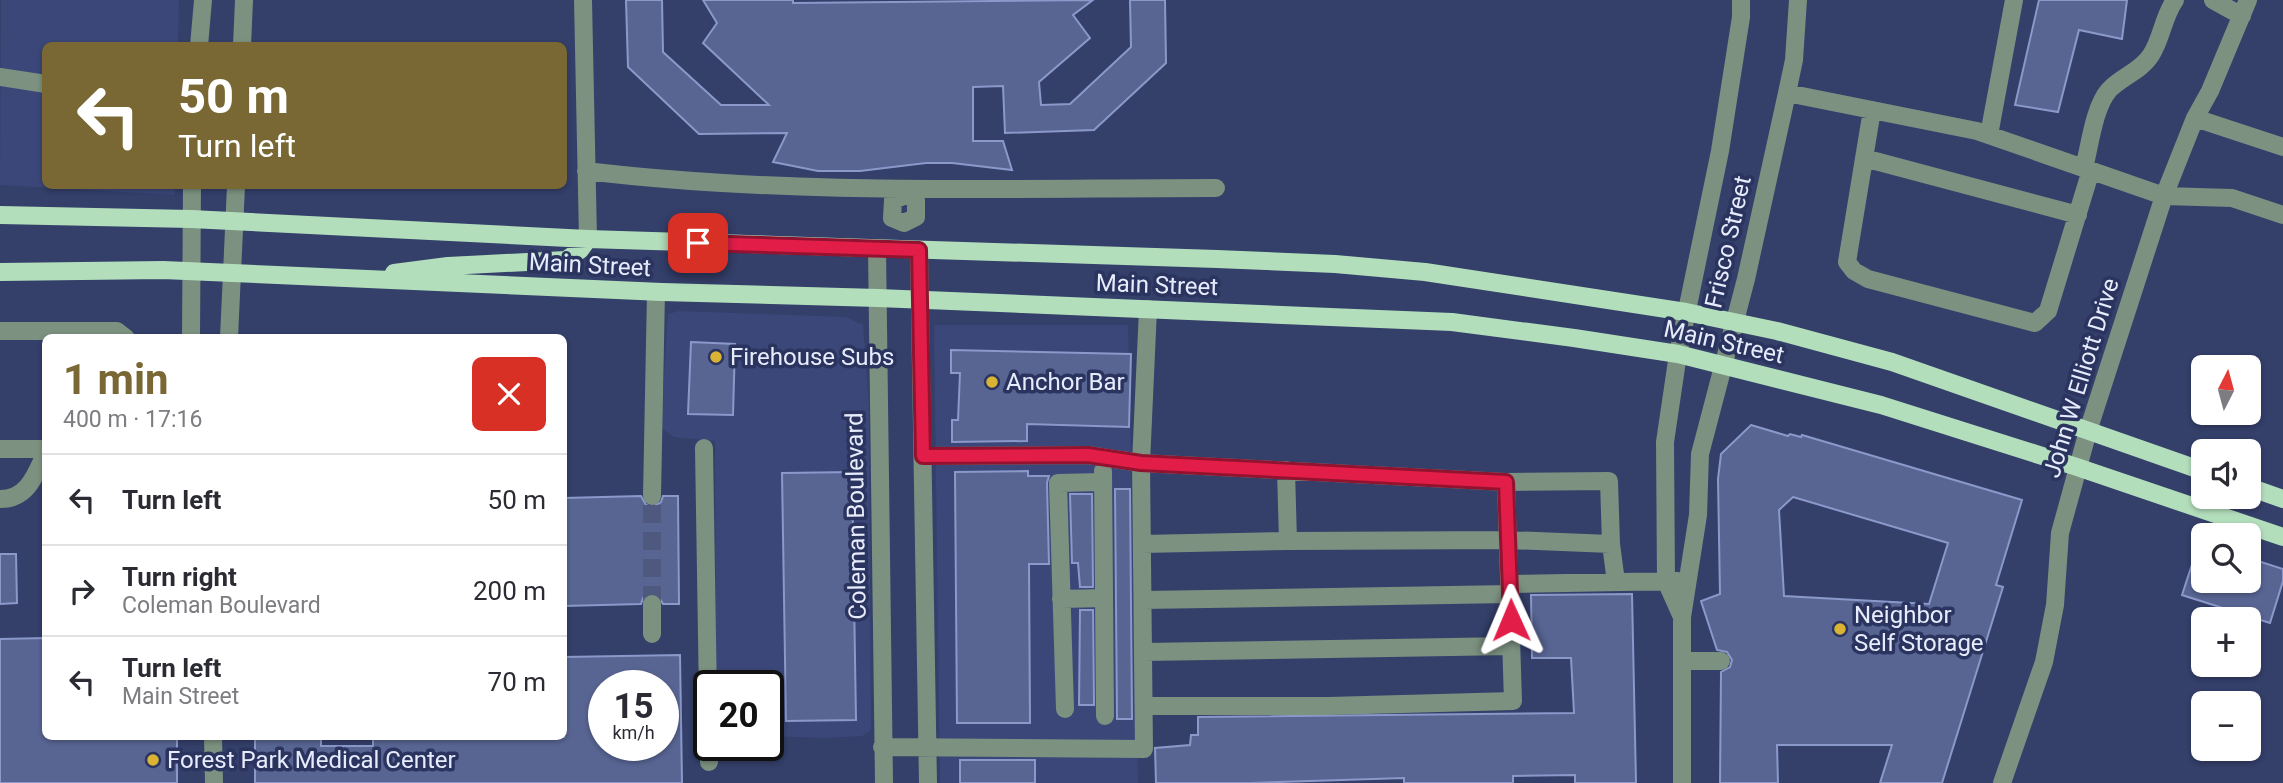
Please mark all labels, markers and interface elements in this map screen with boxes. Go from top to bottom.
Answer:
text: 50 m [178,68,289,125]
icon: left [63,70,154,161]
text: Turn left [178,127,296,165]
street label: Frisco Street [1699,173,1757,311]
pin [668,213,728,273]
icon: arrive [679,224,717,262]
street label: Main Street [528,248,652,282]
street label: Main Street [1095,269,1219,301]
street label: John W Elliott Drive [2037,275,2125,481]
street label: Main Street [1661,315,1787,369]
place label: Firehouse Subs [730,343,894,371]
marker: Firehouse Subs [708,349,724,365]
text: 1 min [63,355,169,404]
north arrow [2191,355,2261,425]
map controls [2191,355,2261,761]
button: close [472,357,546,431]
place label: Anchor Bar [1006,368,1125,396]
marker: Anchor Bar [984,374,1000,390]
text: 400 m · 17:16 [63,406,202,433]
street label: Coleman Boulevard [840,412,872,620]
button: sound [2191,439,2261,509]
icon: left [63,481,101,519]
text: Turn left [122,485,221,515]
text: 50 m [488,485,546,515]
button: search [2191,523,2261,593]
text: Turn right [122,562,237,592]
icon: right [63,572,101,610]
text: 200 m [473,576,546,606]
position arrow [1474,583,1548,657]
text: Coleman Boulevard [122,592,321,619]
place label: Neighbor Self Storage [1854,601,1984,657]
button: + [2191,607,2261,677]
marker: Neighbor Self Storage [1832,621,1848,637]
text: Turn left [122,653,221,683]
icon: left [63,663,101,701]
text: 70 m [488,667,546,697]
speed limit sign: 20 [693,670,784,761]
text: Main Street [122,683,239,710]
text: 15 [613,686,654,727]
button: − [2191,691,2261,761]
text: km/h [612,722,655,743]
place label: Forest Park Medical Center [167,746,456,774]
marker: Forest Park Medical Center [145,752,161,768]

